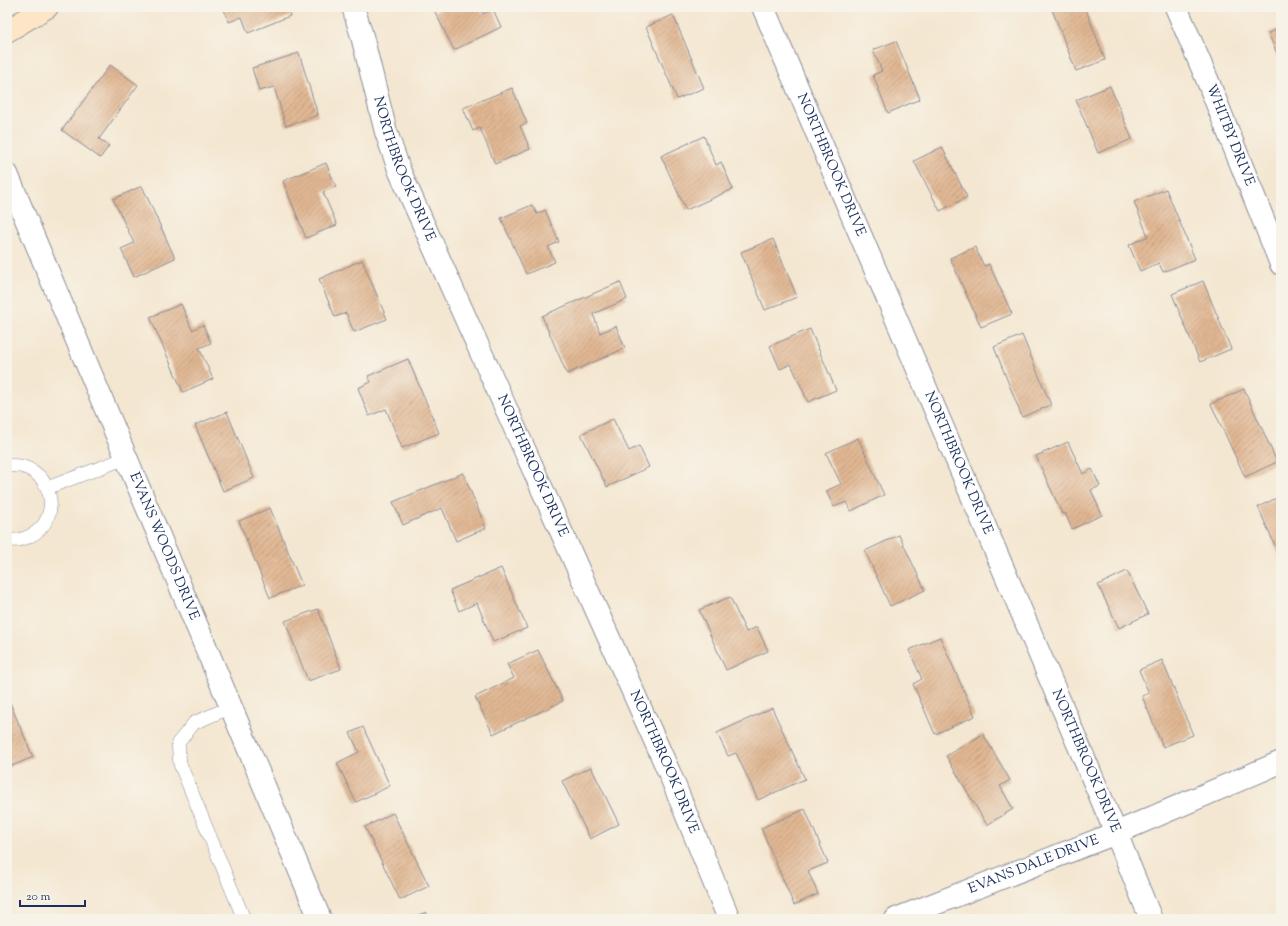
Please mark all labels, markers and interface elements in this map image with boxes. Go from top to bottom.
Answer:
street label: WHITBY DRIVE [1200,81,1259,190]
street label: NORTHBROOK DRIVE [791,90,870,240]
street label: NORTHBROOK DRIVE [367,94,440,245]
street label: NORTHBROOK DRIVE [918,388,998,538]
street label: NORTHBROOK DRIVE [491,392,573,541]
street label: EVANS WOODS DRIVE [124,469,204,624]
street label: NORTHBROOK DRIVE [1046,686,1125,836]
street label: NORTHBROOK DRIVE [624,687,703,837]
street label: EVANS DALE DRIVE [966,830,1103,900]
scale bar [20,882,85,908]
text: 20 m [26,888,51,906]

